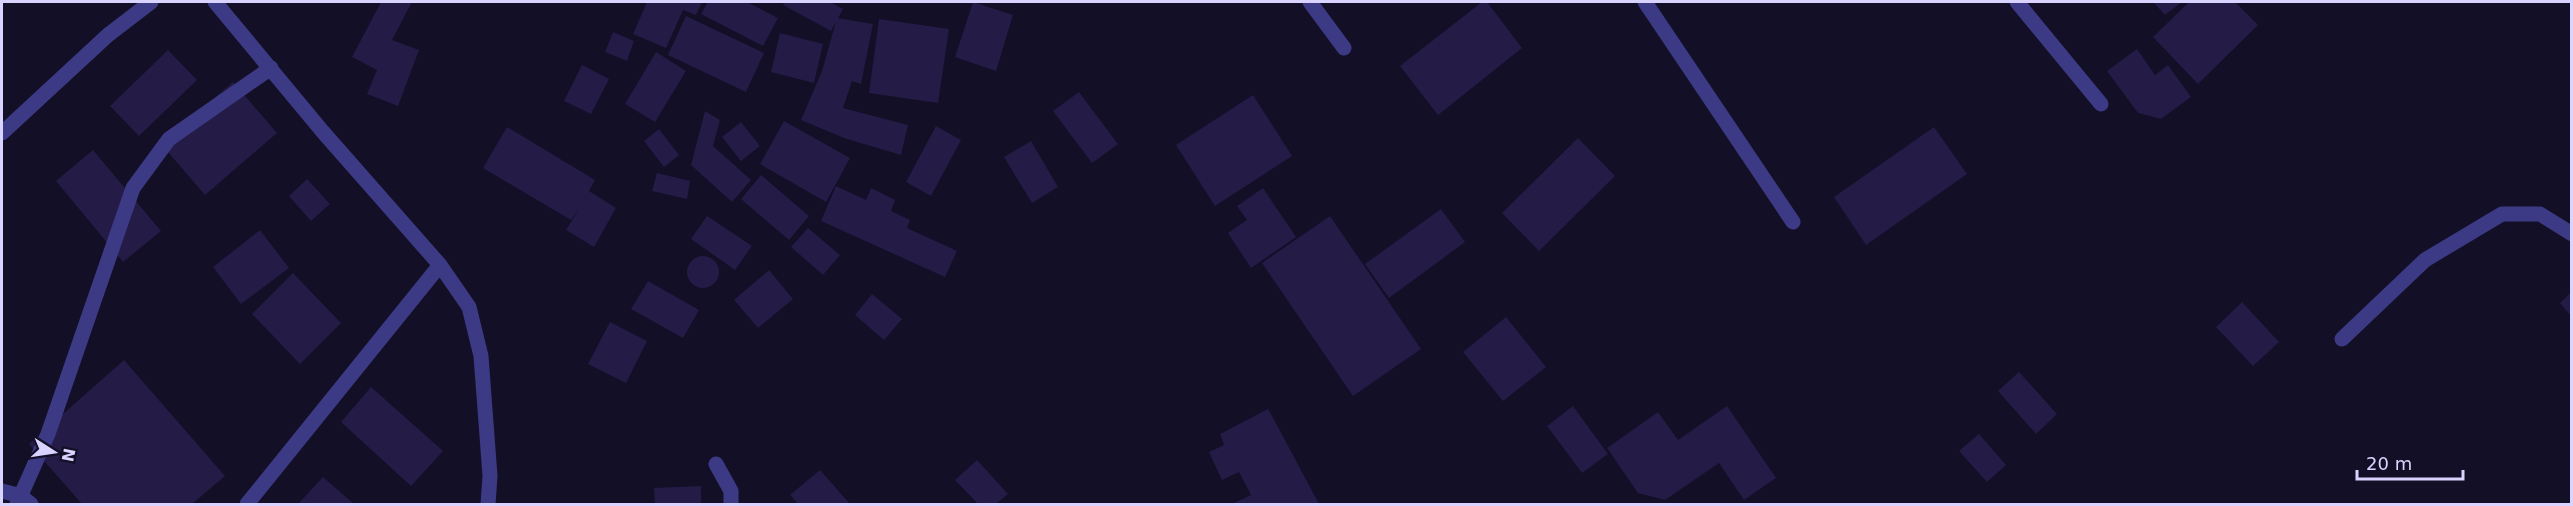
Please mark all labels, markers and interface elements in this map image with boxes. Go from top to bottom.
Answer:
north arrow [24,422,84,482]
scale bar [2357,443,2464,481]
text: N [57,446,79,464]
text: 20 m [2366,453,2412,474]

